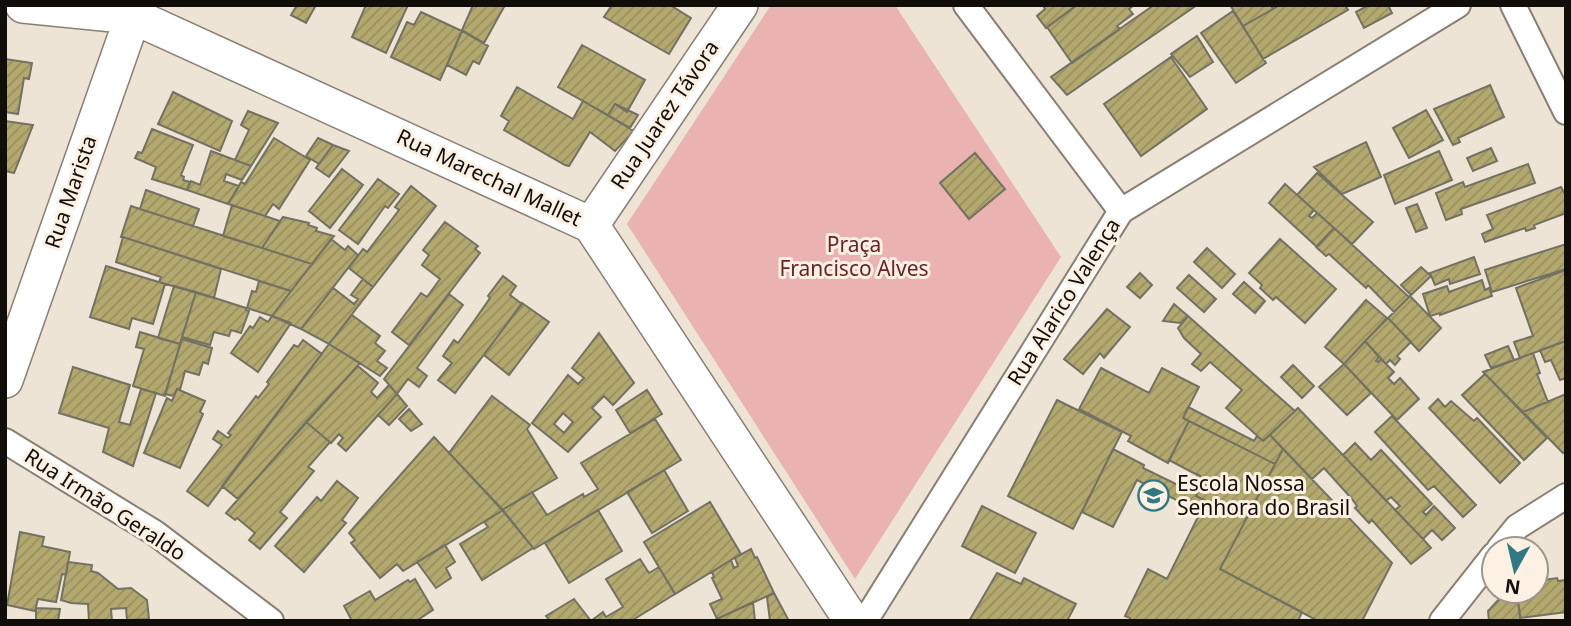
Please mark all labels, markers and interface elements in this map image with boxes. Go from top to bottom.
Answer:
street label: Rua Juarez Távora [604,34,724,194]
street label: Rua Marechal Mallet [392,122,587,232]
street label: Rua Marista [38,132,102,252]
street label: Rua Alarico Valença [1000,213,1126,390]
park label: Praça Francisco Alves [779,230,929,282]
street label: Rua Irmão Geraldo [20,442,192,567]
place label: Escola Nossa Senhora do Brasil [1177,469,1350,521]
school or university icon: Escola Nossa Senhora do Brasil [1137,479,1171,513]
north arrow [1480,535,1550,605]
text: N [1503,573,1522,601]

